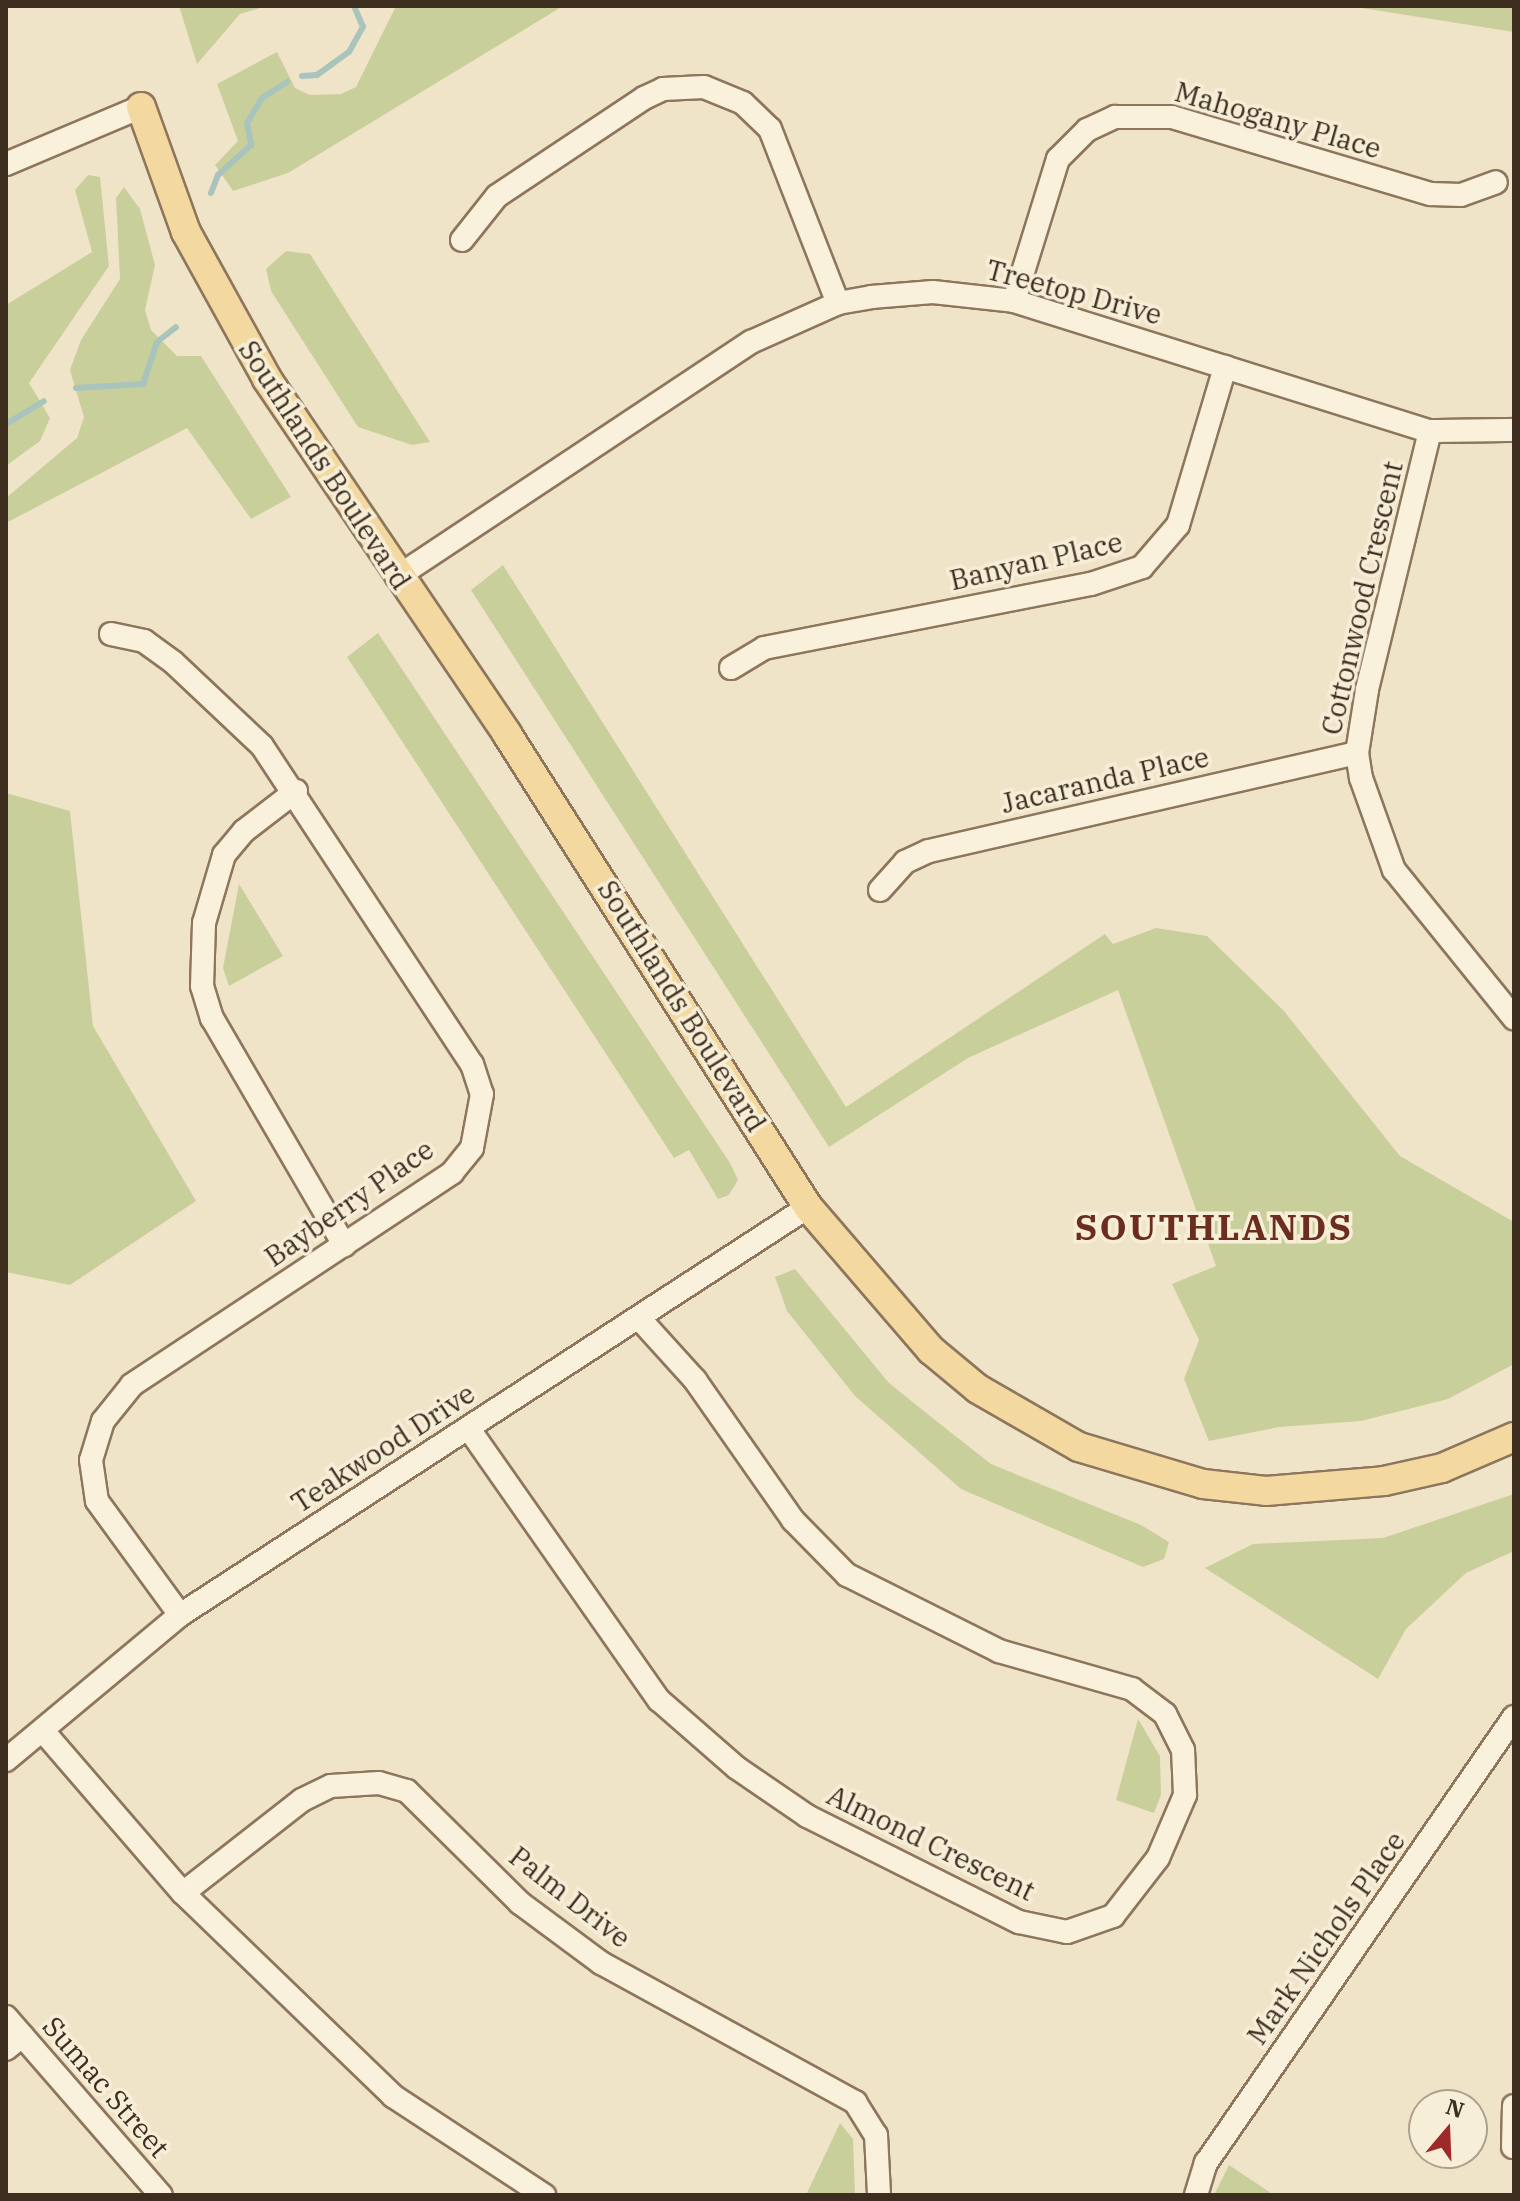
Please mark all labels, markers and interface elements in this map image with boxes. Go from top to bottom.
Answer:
street label: Mahogany Place [1171,75,1385,165]
street label: Treetop Drive [983,252,1165,332]
street label: Southlands Boulevard [232,334,418,596]
street label: Cottonwood Crescent [1314,458,1410,738]
street label: Banyan Place [946,525,1126,597]
street label: Jacaranda Place [998,740,1212,820]
street label: Southlands Boulevard [591,874,773,1138]
street label: Bayberry Place [258,1132,440,1274]
district label: SOUTHLANDS [1075,1205,1353,1249]
street label: Teakwood Drive [285,1376,481,1520]
street label: Almond Crescent [822,1778,1040,1908]
street label: Mark Nichols Place [1240,1825,1412,2051]
street label: Palm Drive [503,1839,637,1955]
street label: Sumac Street [36,2010,176,2164]
north arrow [1408,2089,1488,2169]
text: N [1442,2091,1468,2124]

